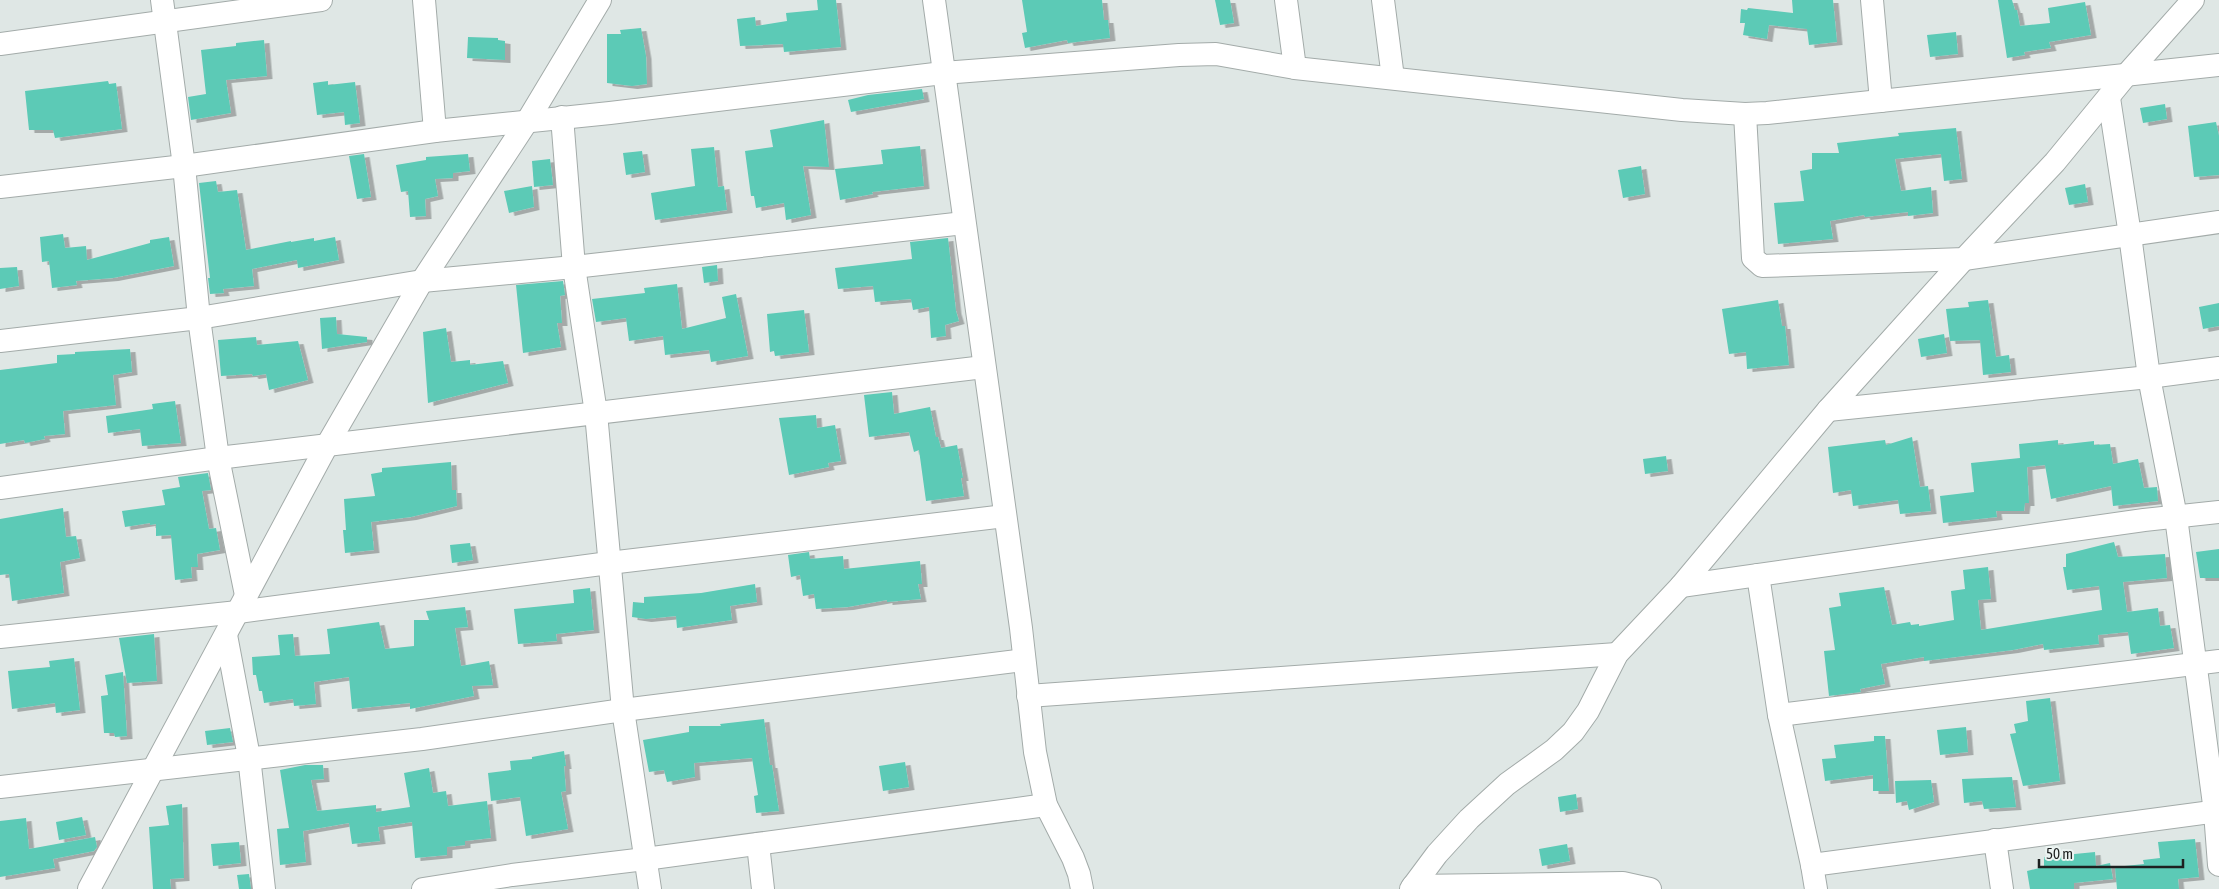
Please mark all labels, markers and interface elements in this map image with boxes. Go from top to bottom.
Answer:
scale bar [2039,836,2183,868]
text: 50 m [2046,845,2073,862]

